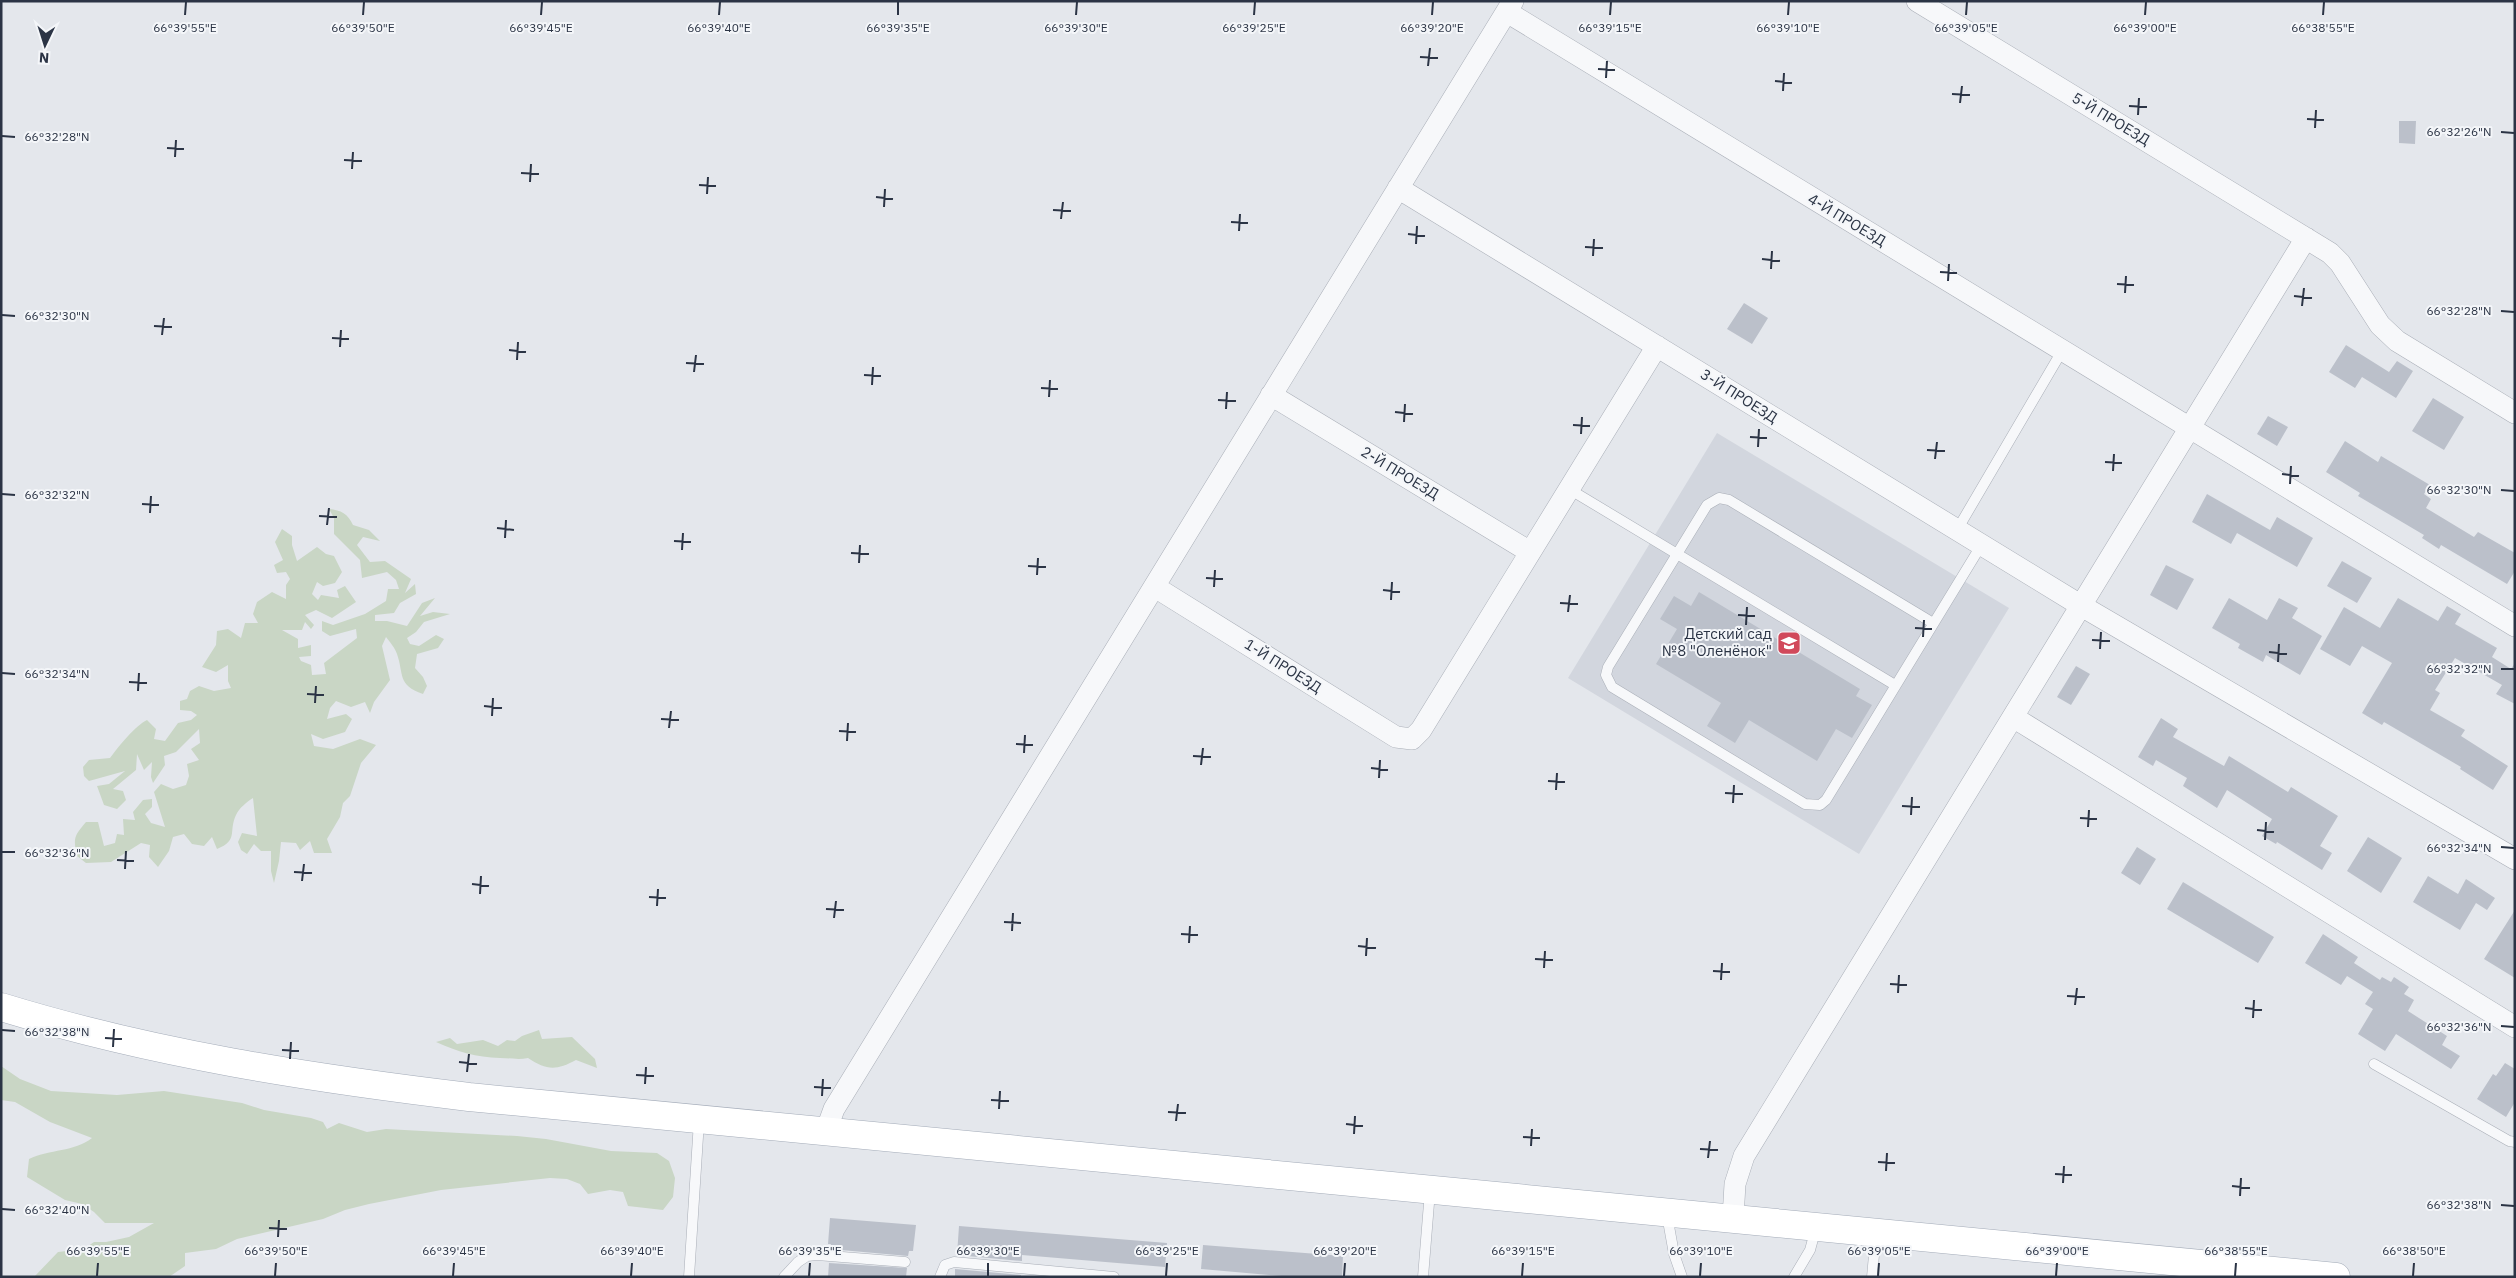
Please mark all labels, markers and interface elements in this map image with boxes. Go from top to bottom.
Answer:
north arrow [20,20,70,70]
text: 66°39'55"E [153,20,217,35]
text: 66°39'50"E [331,20,395,35]
text: 66°39'45"E [509,20,573,35]
text: 66°39'40"E [687,20,751,35]
text: 66°39'35"E [866,20,930,35]
text: 66°39'30"E [1044,20,1108,35]
text: 66°39'25"E [1222,20,1286,35]
text: 66°39'20"E [1400,20,1464,35]
text: 66°39'15"E [1578,20,1642,35]
text: 66°39'10"E [1756,20,1820,35]
text: 66°39'05"E [1934,20,1998,35]
text: 66°39'00"E [2113,20,2177,35]
text: 66°38'55"E [2291,20,2355,35]
text: N [38,49,50,67]
street label: 5-Й ПРОЕЗД [2069,88,2154,149]
text: 66°32'26"N [2426,124,2492,139]
text: 66°32'28"N [24,129,90,144]
street label: 4-Й ПРОЕЗД [1805,189,1890,250]
text: 66°32'28"N [2426,303,2492,318]
text: 66°32'30"N [24,308,90,323]
street label: 3-Й ПРОЕЗД [1697,364,1782,427]
street label: 2-Й ПРОЕЗД [1358,442,1443,503]
text: 66°32'30"N [2426,482,2492,497]
text: 66°32'32"N [24,487,90,502]
place label: Детский сад №8 "Оленёнок" [1662,624,1772,660]
school or university icon: Детский сад №8 "Оленёнок" [1776,630,1802,656]
street label: 1-Й ПРОЕЗД [1241,634,1326,697]
text: 66°32'32"N [2426,661,2492,676]
text: 66°32'34"N [24,666,90,681]
text: 66°32'34"N [2426,840,2492,855]
text: 66°32'36"N [24,845,90,860]
text: 66°32'36"N [2426,1019,2492,1034]
text: 66°32'38"N [24,1024,90,1039]
text: 66°32'38"N [2426,1197,2492,1212]
text: 66°32'40"N [24,1202,90,1217]
text: 66°39'55"E [66,1243,130,1258]
text: 66°39'50"E [244,1243,308,1258]
text: 66°39'45"E [422,1243,486,1258]
text: 66°39'40"E [600,1243,664,1258]
text: 66°39'35"E [778,1243,842,1258]
text: 66°39'30"E [956,1243,1020,1258]
text: 66°39'25"E [1135,1243,1199,1258]
text: 66°39'20"E [1313,1243,1377,1258]
text: 66°39'15"E [1491,1243,1555,1258]
text: 66°39'10"E [1669,1243,1733,1258]
text: 66°39'05"E [1847,1243,1911,1258]
text: 66°39'00"E [2025,1243,2089,1258]
text: 66°38'55"E [2204,1243,2268,1258]
text: 66°38'50"E [2382,1243,2446,1258]

